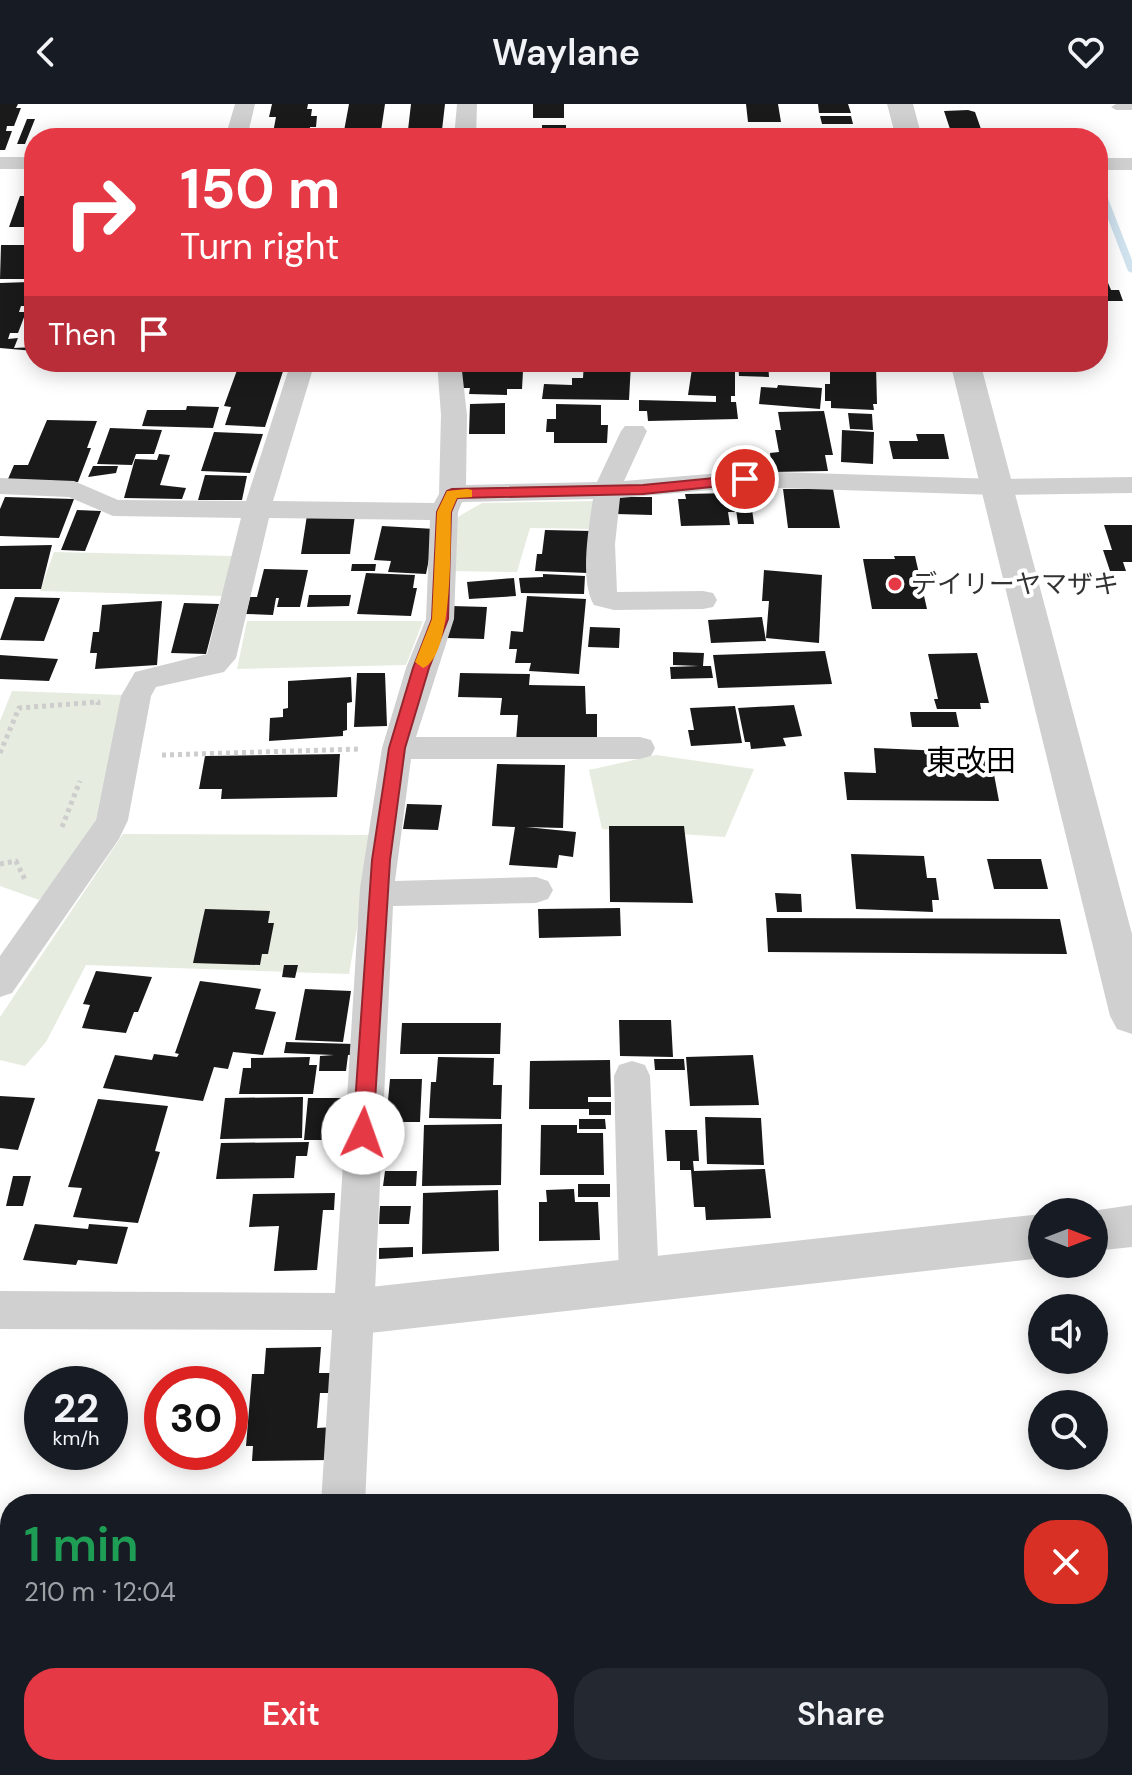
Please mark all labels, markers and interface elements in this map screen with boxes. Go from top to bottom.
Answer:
text: Waylane [492,29,640,76]
icon: back [24,30,68,74]
icon: heart [1064,30,1108,74]
text: 150 m [180,152,341,225]
icon: right [48,160,152,264]
text: Turn right [180,223,339,270]
icon: arrive [132,312,176,356]
text: Then [48,315,116,354]
pin [711,445,779,513]
icon: arrive [723,457,767,501]
place label: デイリーヤマザキ [911,567,1119,601]
marker: デイリーヤマザキ [886,575,904,593]
district label: 東改田 [926,741,1016,780]
position arrow [321,1091,405,1175]
north arrow [1028,1198,1108,1278]
map controls [1028,1198,1108,1470]
button: sound [1028,1294,1108,1374]
speed limit sign: 30 [144,1366,248,1470]
text: 22 [53,1382,99,1434]
button: search [1028,1390,1108,1470]
text: km/h [52,1425,100,1451]
text: 1 min [24,1513,139,1576]
button: close [1024,1520,1108,1604]
text: 210 m · 12:04 [24,1575,176,1609]
button: Exit [24,1668,558,1760]
button: Share [574,1668,1108,1760]

